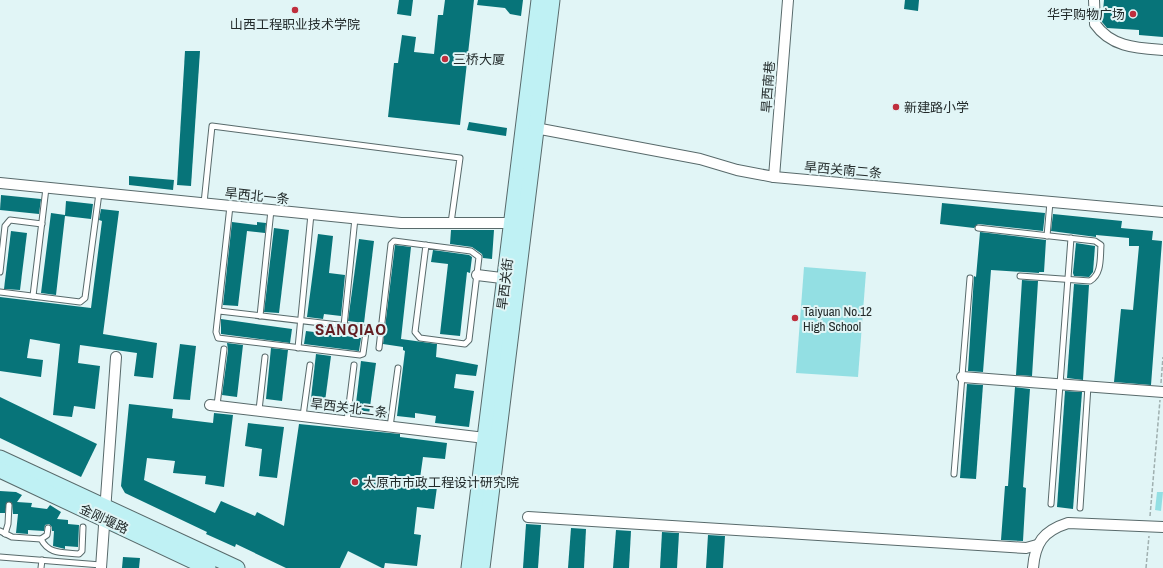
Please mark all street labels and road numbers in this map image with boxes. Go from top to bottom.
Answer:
street label: 旱西南巷 [758,60,778,114]
street label: 旱西关南二条 [803,158,883,182]
street label: 旱西北一条 [224,184,290,208]
street label: 旱西关街 [493,257,517,311]
street label: 旱西关北二条 [309,395,389,421]
street label: 金刚堰路 [77,500,131,538]

